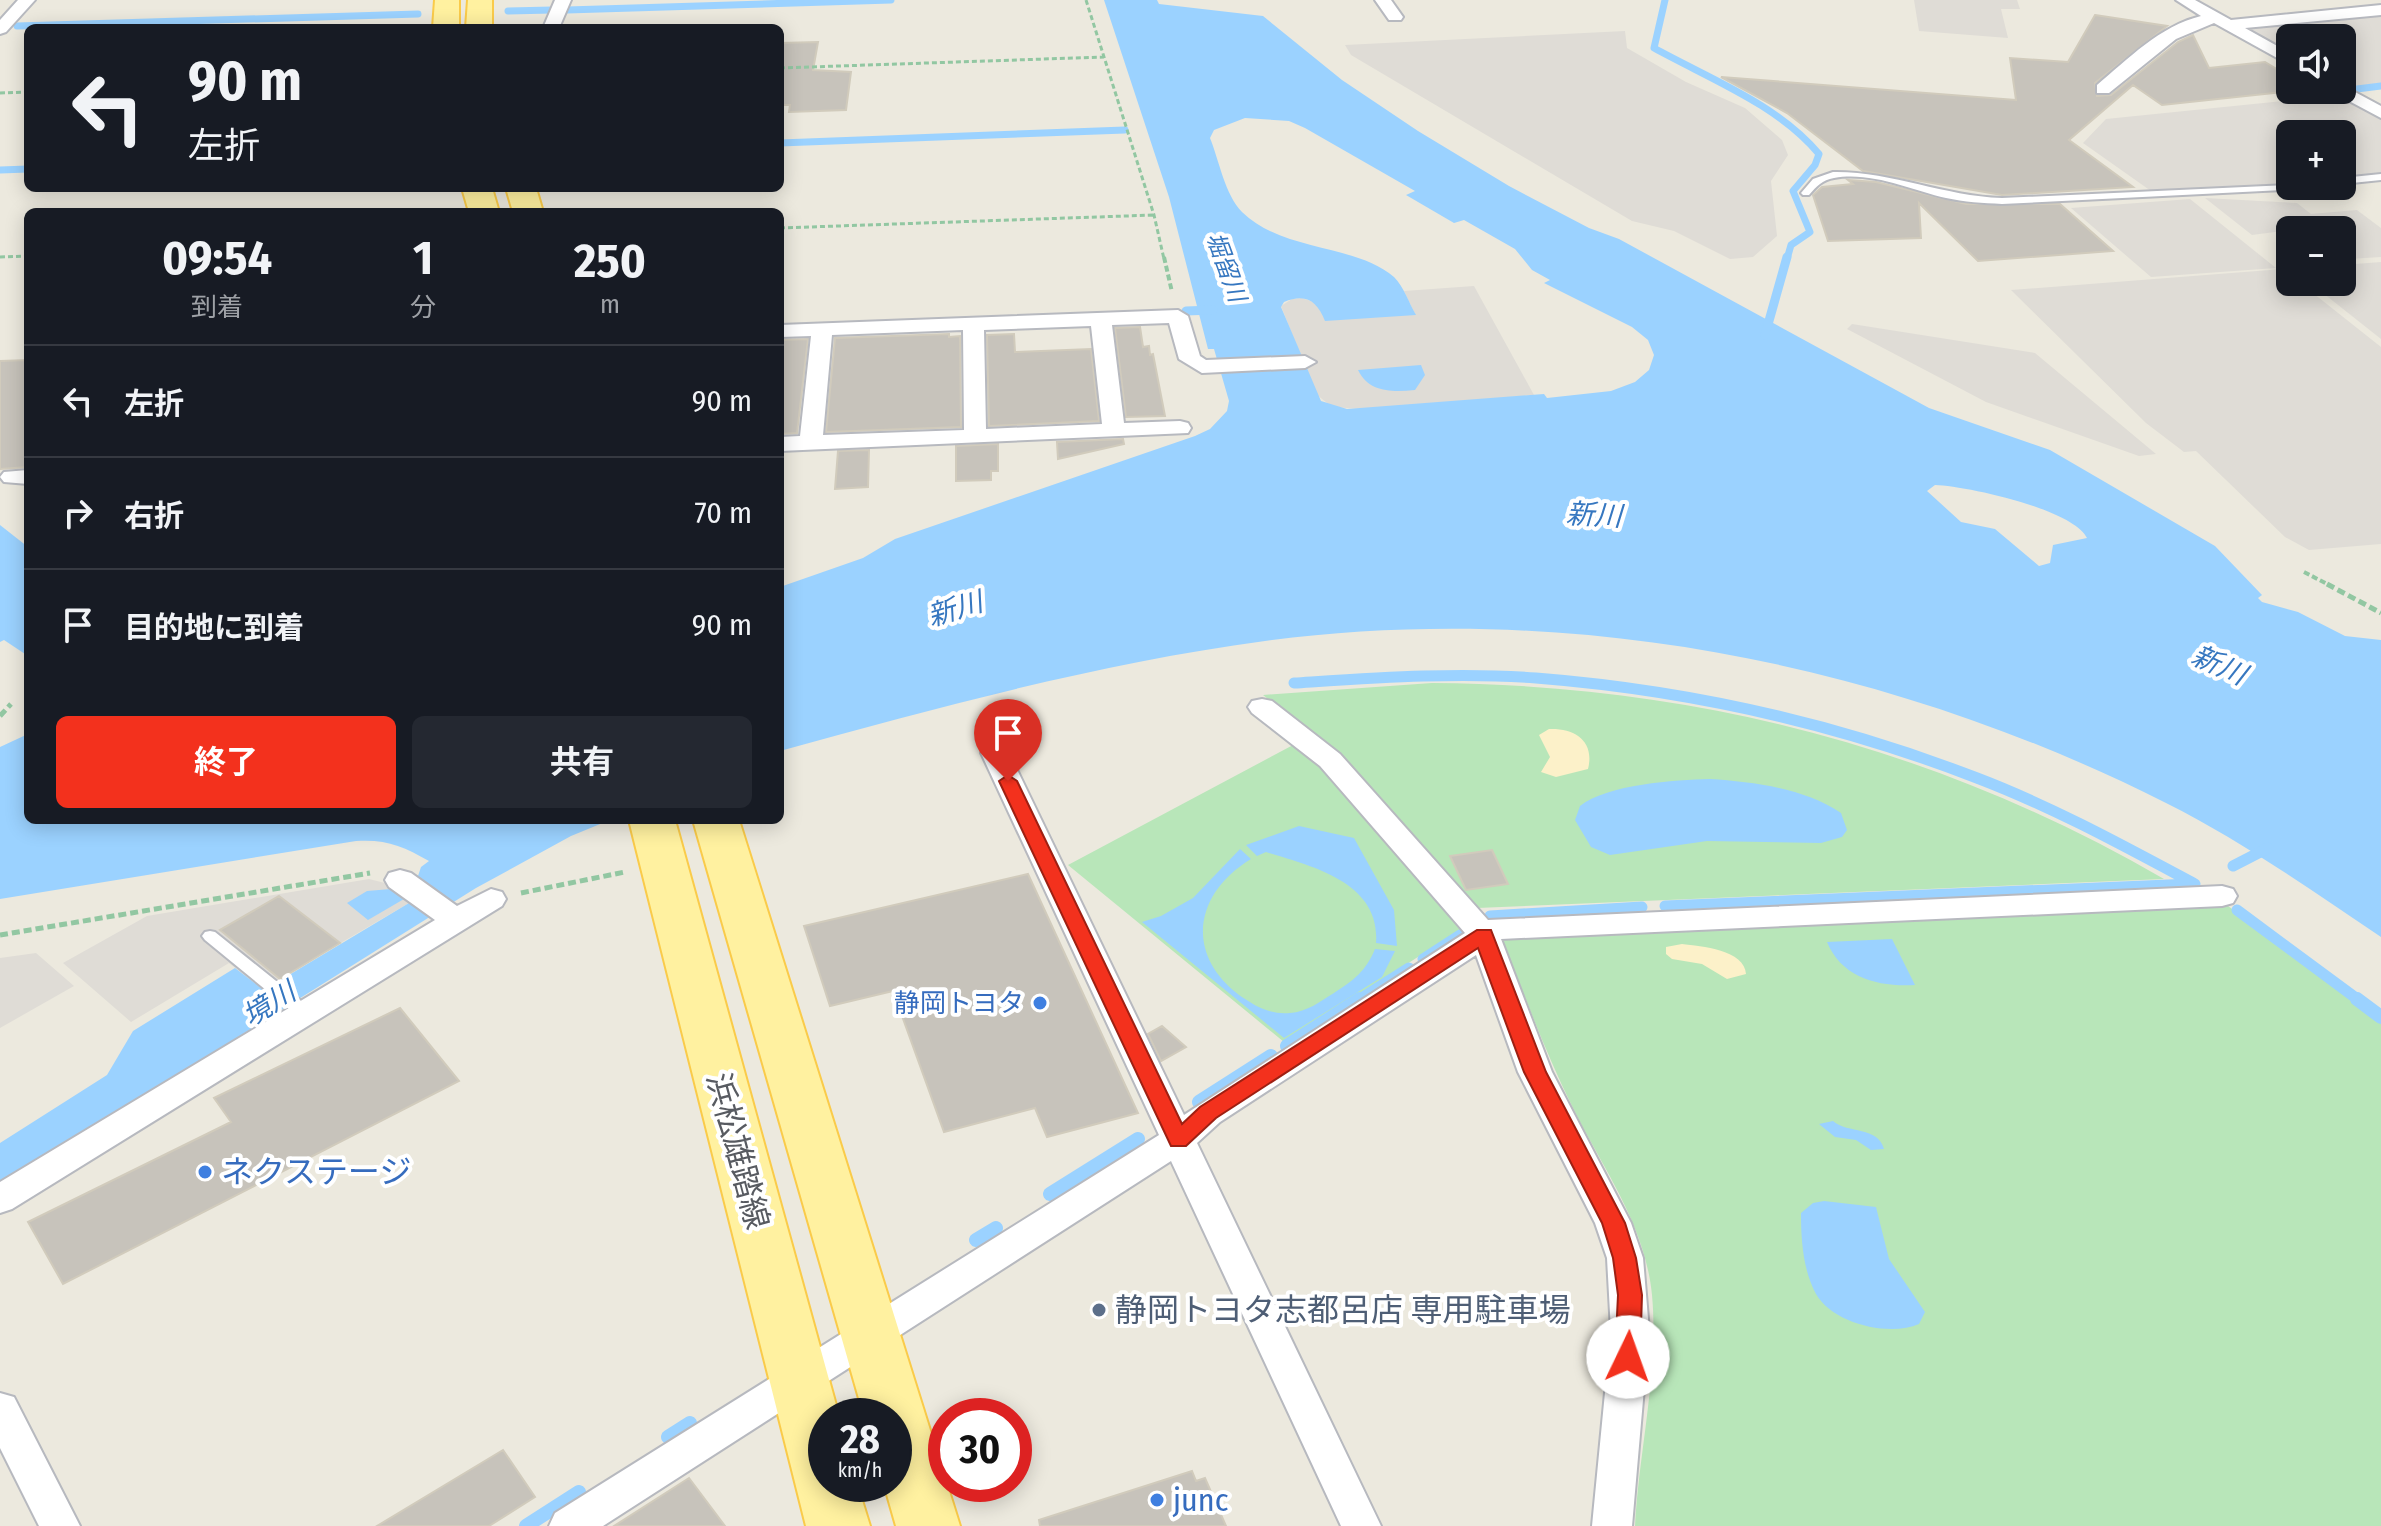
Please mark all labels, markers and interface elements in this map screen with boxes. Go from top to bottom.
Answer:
map controls [2276,24,2356,296]
button: sound [2276,24,2356,104]
text: 90 m [188,48,302,115]
icon: left [56,56,160,160]
button: + [2276,120,2356,200]
text: 左折 [188,124,260,168]
button: − [2276,216,2356,296]
water label: 堀留川 [1201,228,1252,308]
text: 09:54 [162,229,272,287]
text: 1 [413,229,433,287]
text: 250 [574,232,646,290]
text: m [600,289,620,320]
text: 到着 [191,292,243,323]
text: 分 [410,292,436,323]
icon: left [56,379,100,423]
text: 90 m [692,383,752,419]
text: 左折 [124,386,184,422]
icon: right [56,491,100,535]
text: 70 m [694,495,752,531]
water label: 新川 [1565,497,1626,533]
text: 右折 [124,498,184,534]
water label: 新川 [923,584,989,633]
icon: arrive [56,603,100,647]
text: 90 m [692,607,752,643]
text: 目的地に到着 [124,610,304,646]
water label: 新川 [2187,639,2254,693]
pin [974,699,1042,781]
icon: arrive [986,711,1030,755]
button: 終了 [56,716,396,808]
button: 共有 [412,716,752,808]
water label: 境川 [237,974,304,1033]
place label: 静岡トヨタ [894,988,1024,1019]
marker: 静岡トヨタ [1031,994,1049,1012]
street label: 浜松雄踏線 [699,1069,777,1233]
place label: ネクステージ [221,1153,411,1191]
marker: ネクステージ [196,1163,214,1181]
place label: 静岡トヨタ志都呂店 専用駐車場 [1115,1291,1571,1329]
marker: 静岡トヨタ志都呂店 専用駐車場 [1090,1301,1108,1319]
position arrow [1586,1315,1670,1399]
speed limit sign: 30 [928,1398,1032,1502]
text: 28 [840,1416,880,1464]
text: km/h [838,1458,882,1482]
place label: junc [1172,1481,1229,1519]
marker: junc [1148,1491,1166,1509]

